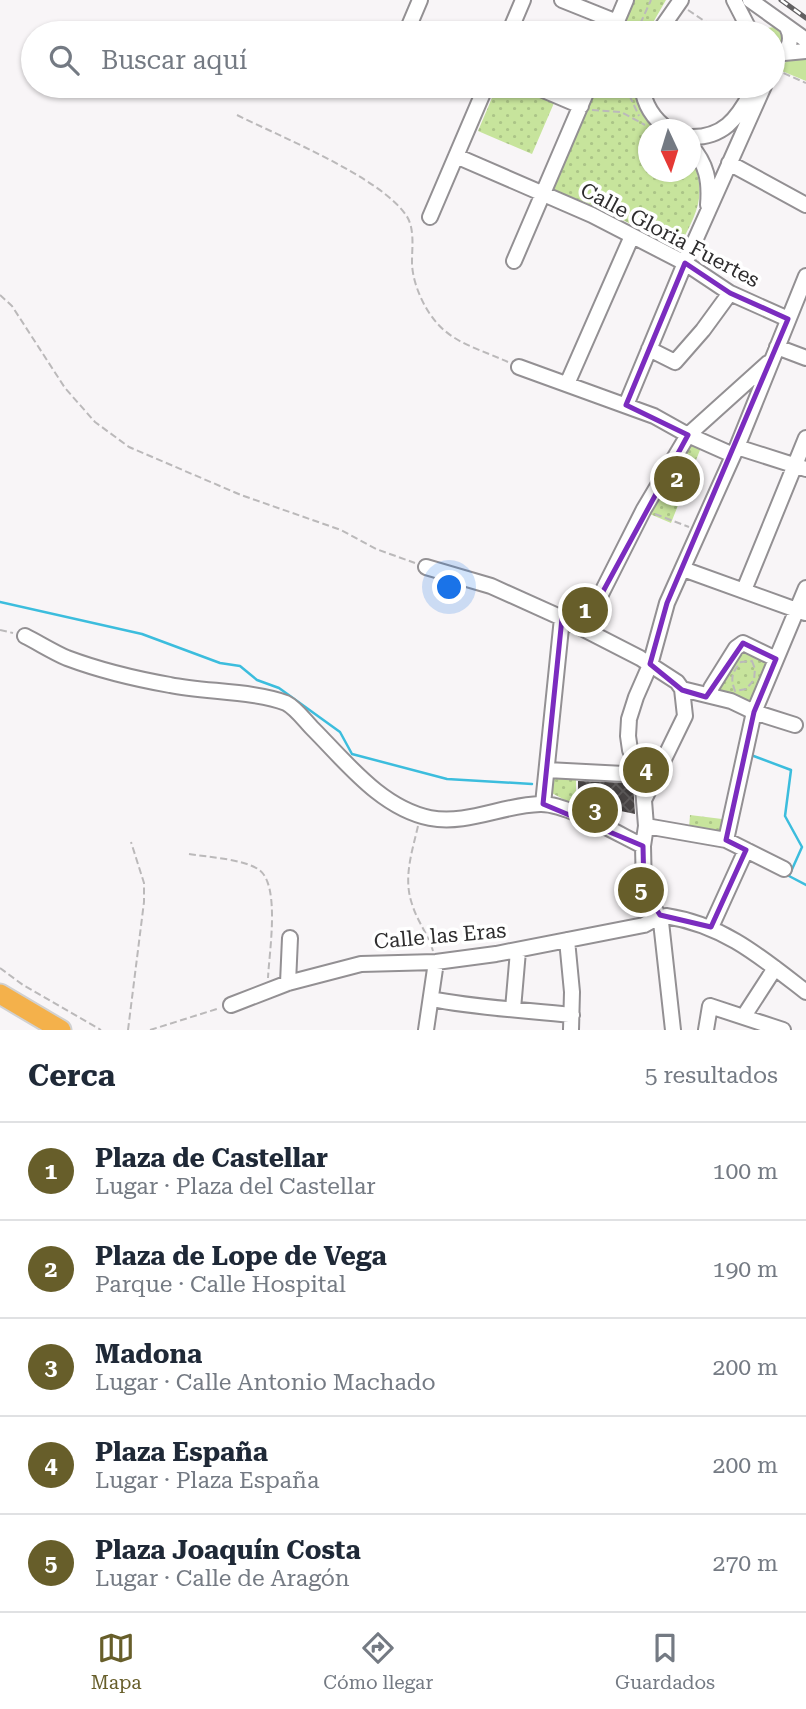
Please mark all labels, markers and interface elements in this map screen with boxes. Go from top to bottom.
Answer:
search box [21,21,785,98]
icon: search [45,41,83,79]
text: Buscar aquí [101,45,247,75]
north arrow [638,119,701,182]
street label: Calle Gloria Fuertes [576,178,764,292]
pin: 2 [654,453,700,505]
your location [432,570,466,604]
pin: 1 [562,584,608,636]
pin: 4 [623,744,669,796]
pin: 3 [572,784,618,836]
pin: 5 [618,864,664,916]
street label: Calle las Eras [373,918,507,954]
text: Cerca [28,1058,115,1093]
text: 5 resultados [645,1062,778,1089]
text: Plaza de Castellar [95,1143,328,1173]
text: 1 [45,1158,57,1185]
text: 100 m [713,1158,778,1185]
text: Lugar · Plaza del Castellar [95,1173,376,1200]
text: Plaza de Lope de Vega [95,1241,387,1271]
text: 2 [45,1256,57,1283]
text: 190 m [713,1256,778,1283]
text: Parque · Calle Hospital [95,1271,346,1298]
text: Madona [95,1339,202,1369]
text: 3 [45,1354,57,1381]
text: 200 m [713,1354,778,1381]
text: Lugar · Calle Antonio Machado [95,1369,436,1396]
text: Plaza España [95,1437,268,1467]
text: 4 [45,1452,57,1479]
text: 200 m [713,1452,778,1479]
text: Lugar · Plaza España [95,1467,319,1494]
text: Plaza Joaquín Costa [95,1535,361,1565]
text: 5 [45,1550,57,1577]
text: 270 m [713,1550,778,1577]
text: Lugar · Calle de Aragón [95,1565,350,1592]
tab: Mapa [91,1629,142,1694]
tab: Cómo llegar [323,1629,433,1694]
tab: Guardados [615,1629,715,1694]

